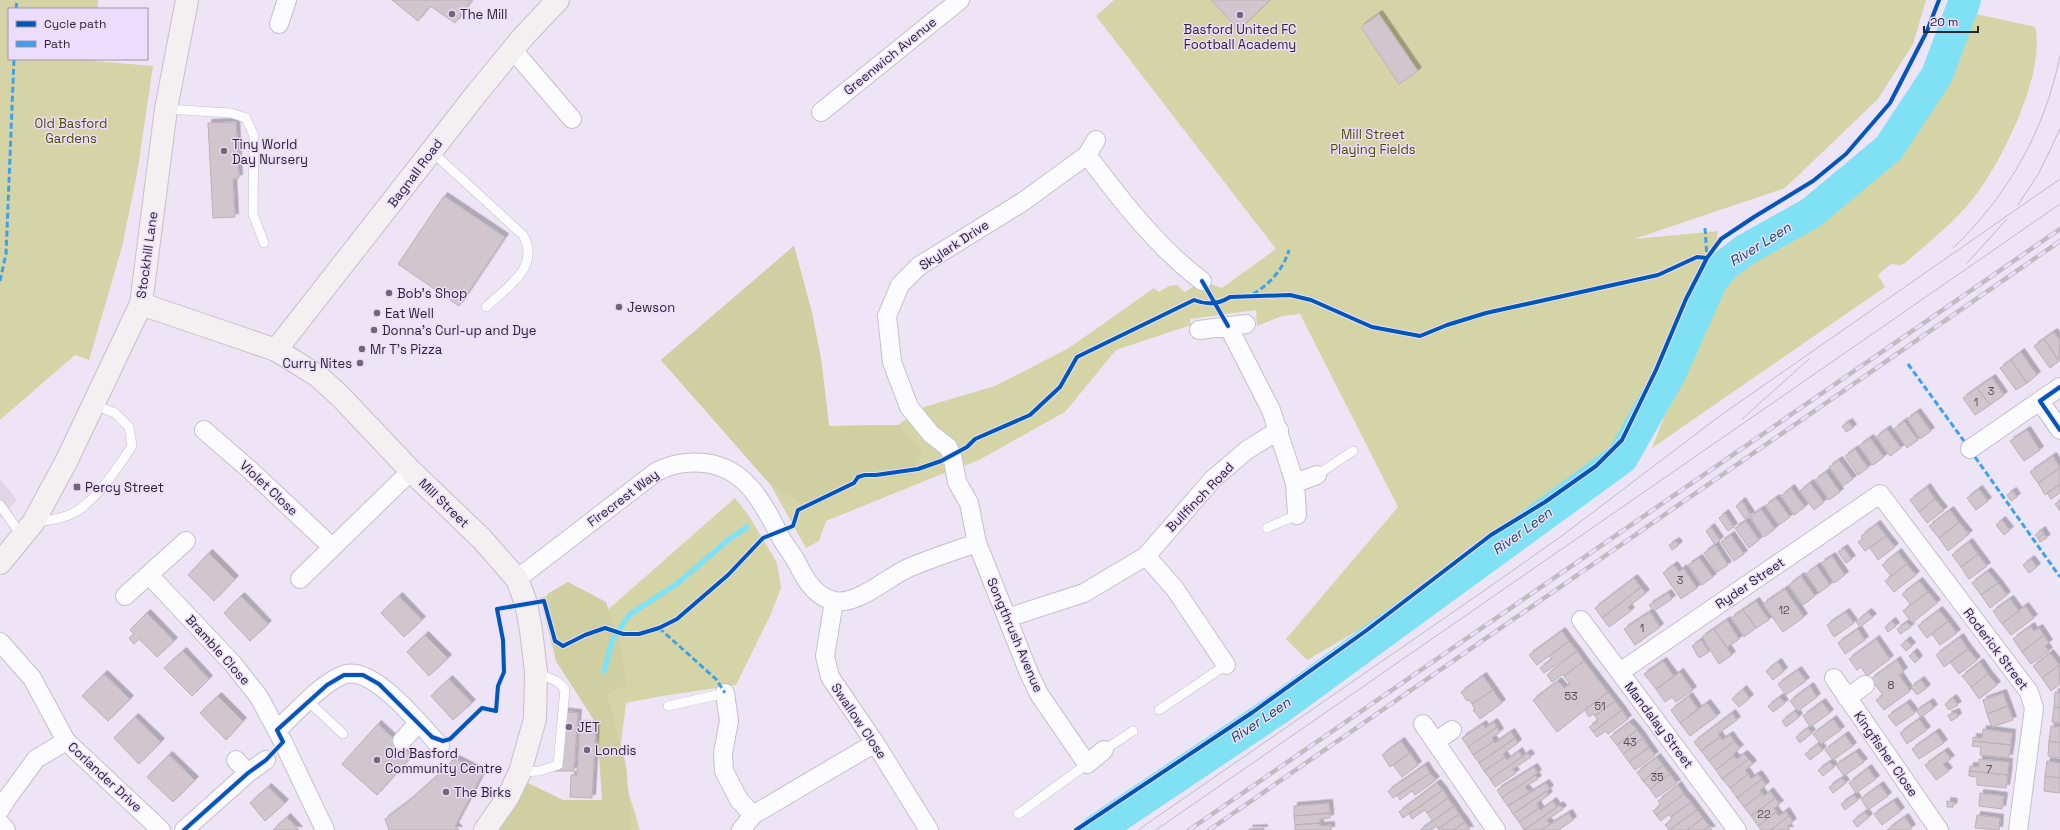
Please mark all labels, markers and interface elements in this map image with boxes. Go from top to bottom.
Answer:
place label: The Mill [460,6,507,23]
legend [8,8,148,60]
scale bar [1924,8,1978,34]
marker: The Mill [447,9,457,19]
marker: Basford United FC Football Academy [1235,10,1245,20]
street label: Greenwich Avenue [840,13,940,99]
text: 20 m [1930,14,1958,30]
text: Cycle path [44,16,106,32]
place label: Basford United FC Football Academy [1184,21,1296,53]
text: Path [44,36,70,52]
park label: Old Basford Gardens [35,115,107,147]
park label: Mill Street Playing Fields [1330,126,1416,158]
street label: Bagnall Road [384,135,446,211]
place label: Tiny World Day Nursery [232,136,308,168]
marker: Tiny World Day Nursery [219,146,229,156]
street label: Stockhill Lane [132,210,162,300]
street label: Skylark Drive [916,216,992,274]
water label: River Leen [1726,218,1795,270]
place label: Bob's Shop [397,285,467,302]
marker: Bob's Shop [384,288,394,298]
place label: Jewson [627,299,675,316]
marker: Jewson [614,302,624,312]
place label: Eat Well [385,305,434,322]
marker: Eat Well [372,308,382,318]
place label: Donna's Curl-up and Dye [382,322,537,339]
marker: Donna's Curl-up and Dye [369,325,379,335]
place label: Mr T's Pizza [370,341,443,358]
marker: Mr T's Pizza [357,344,367,354]
place label: Curry Nites [282,355,352,372]
marker: Curry Nites [355,358,365,368]
house number: 3 [1988,384,1995,398]
house number: 1 [1974,395,1978,409]
street label: Violet Close [236,457,302,519]
street label: Bullfinch Road [1162,459,1238,535]
street label: Firecrest Way [584,466,662,530]
street label: Mill Street [415,475,473,531]
place label: Percy Street [85,479,164,496]
marker: Percy Street [72,482,82,492]
water label: River Leen [1489,503,1556,559]
street label: Ryder Street [1712,554,1788,612]
house number: 3 [1677,573,1684,587]
street label: Songthrush Avenue [983,575,1047,695]
house number: 12 [1778,603,1790,617]
street label: Roderick Street [1960,605,2032,693]
street label: Bramble Close [182,611,254,689]
house number: 1 [1640,621,1644,635]
street label: Mandalay Street [1621,678,1697,772]
house number: 8 [1888,678,1895,692]
street label: Swallow Close [827,680,891,762]
house number: 53 [1564,689,1578,703]
water label: River Leen [1226,693,1294,747]
house number: 51 [1594,699,1606,713]
street label: Kingfisher Close [1850,708,1922,800]
place label: JET [577,719,600,736]
marker: JET [564,722,574,732]
house number: 43 [1623,735,1637,749]
street label: Coriander Drive [64,738,146,816]
place label: Londis [595,742,637,759]
place label: Old Basford Community Centre [385,745,502,777]
marker: Londis [582,745,592,755]
marker: Old Basford Community Centre [372,755,382,765]
house number: 7 [1986,762,1992,776]
house number: 35 [1650,770,1664,784]
place label: The Birks [454,784,511,801]
marker: The Birks [441,787,451,797]
house number: 22 [1757,807,1771,821]

